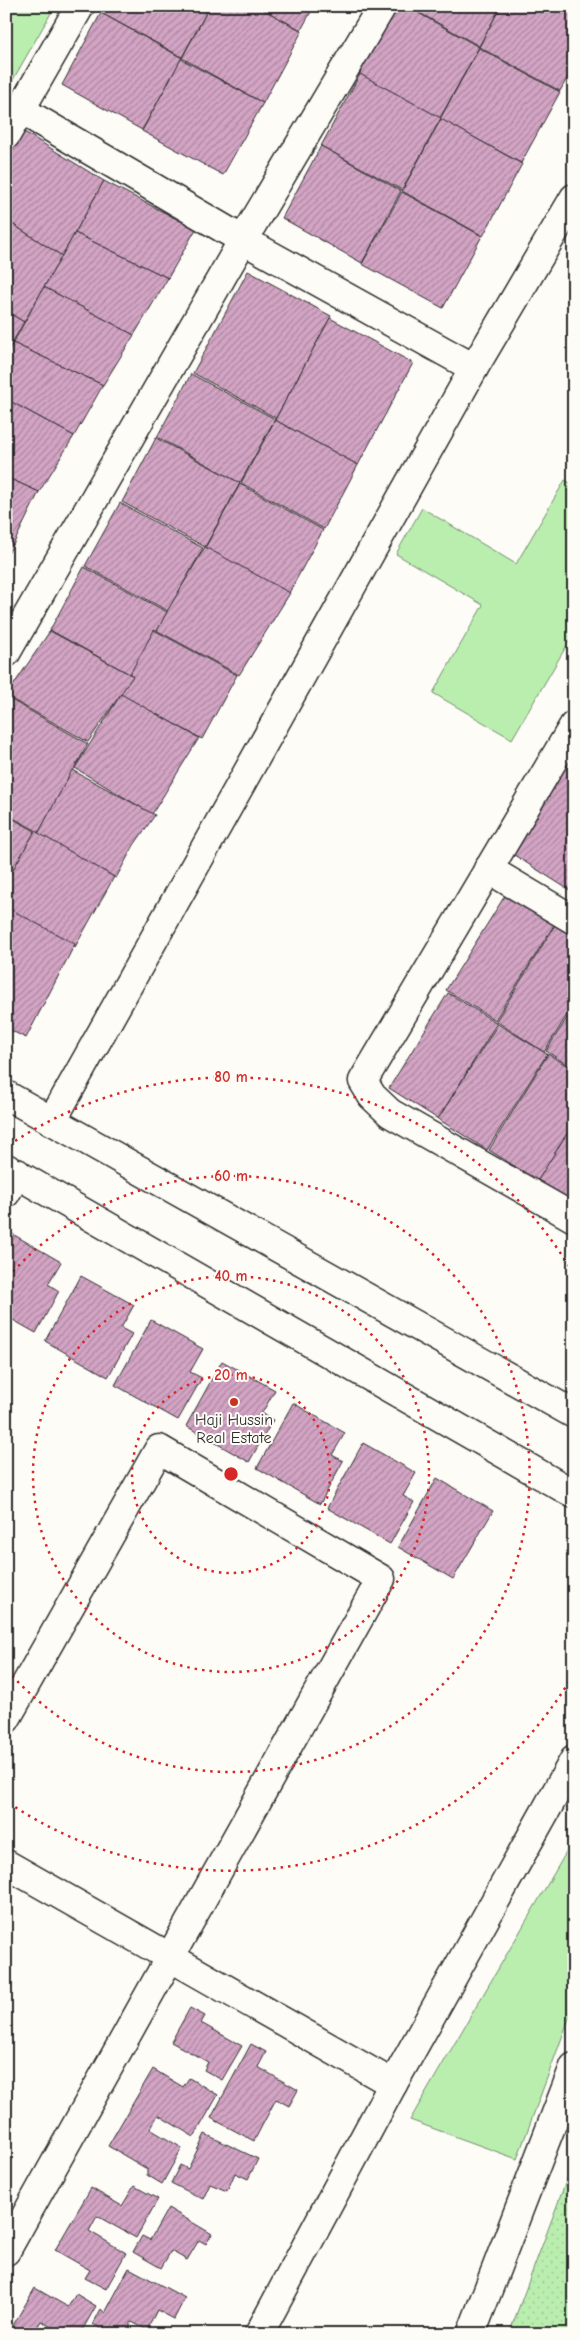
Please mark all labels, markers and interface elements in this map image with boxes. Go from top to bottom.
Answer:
text: 80 m [214,1068,248,1086]
text: 60 m [214,1167,248,1185]
text: 40 m [215,1267,248,1285]
text: 20 m [214,1366,248,1384]
marker: Haji Hussin Real Estate [228,1396,240,1408]
place label: Haji Hussin Real Estate [195,1411,273,1447]
centre of rings [222,1465,240,1483]

